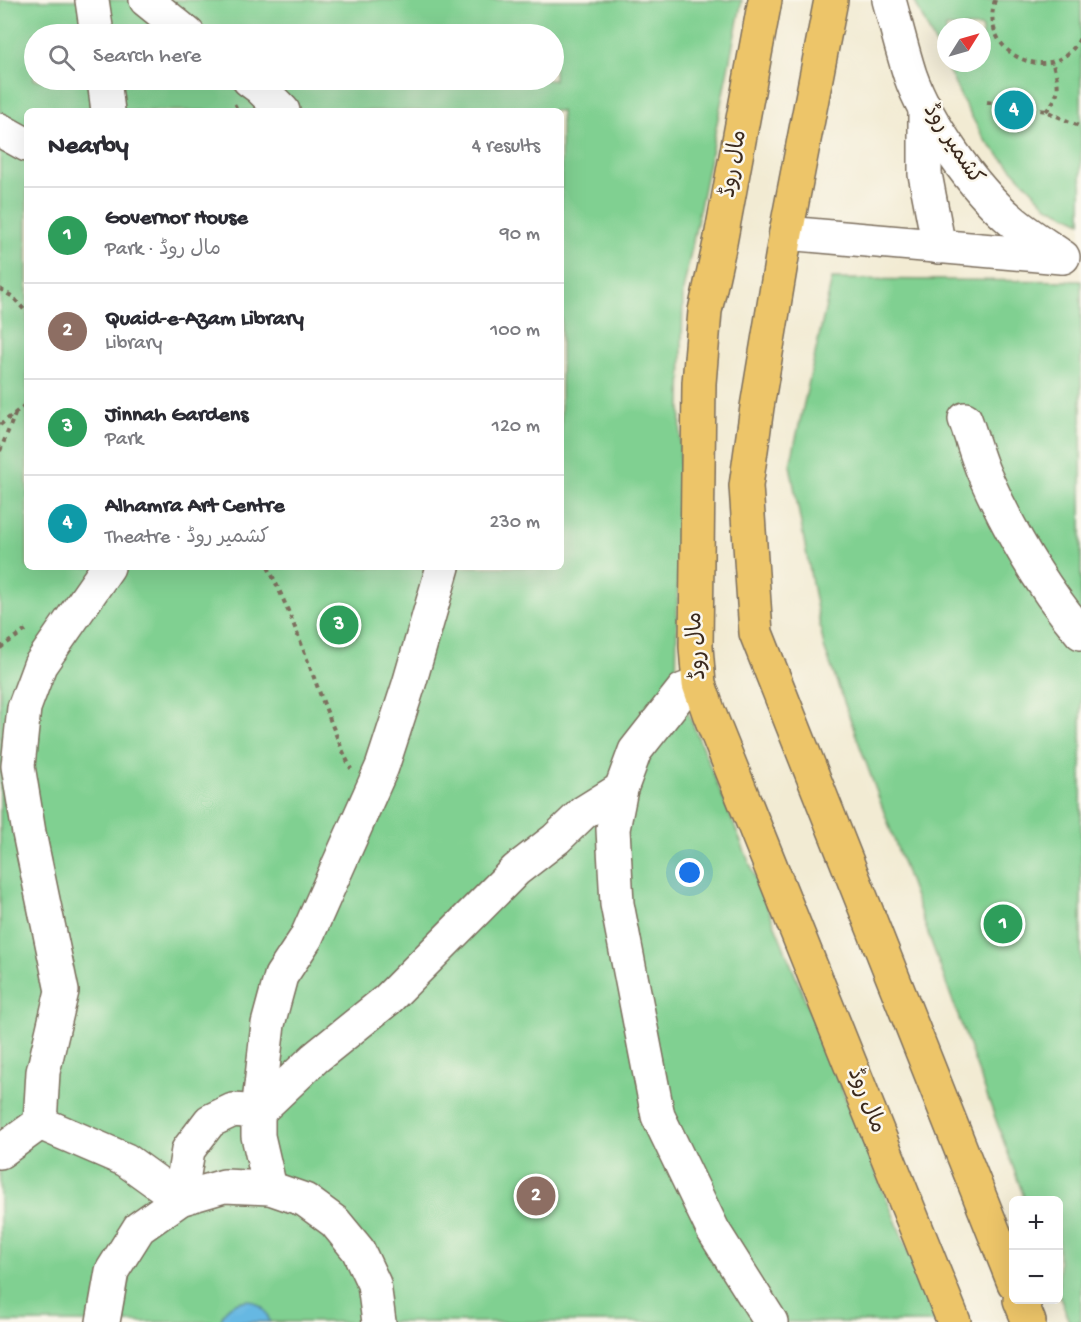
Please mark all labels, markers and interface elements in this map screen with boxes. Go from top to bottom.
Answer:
north arrow [937,18,991,72]
search box [24,24,564,90]
icon: search [45,41,78,74]
text: Search here [93,44,201,70]
pin: 4 [994,88,1034,132]
street label: کشمیر روڈ [916,99,989,190]
street label: مال روڈ [715,128,754,200]
text: Nearby [48,132,129,163]
text: 4 results [472,136,540,159]
text: Governor House [105,206,248,232]
text: 1 [63,224,72,247]
text: 90 m [500,224,540,247]
text: Park · مال روڈ [105,239,221,262]
text: Quaid-e-Azam Library [105,307,304,333]
text: 2 [63,320,72,343]
text: 100 m [490,320,540,343]
text: Library [105,333,162,356]
text: Jinnah Gardens [105,403,248,429]
text: 3 [62,416,73,439]
text: 120 m [492,416,540,439]
text: Park [105,429,143,452]
text: Alhamra Art Centre [105,494,285,520]
text: 4 [63,512,72,535]
text: 230 m [490,512,540,535]
text: Theatre · کشمیر روڈ [105,527,269,550]
pin: 3 [320,602,358,648]
street label: مال روڈ [682,611,713,681]
your location [675,858,704,887]
pin: 1 [984,902,1022,946]
street label: مال روڈ [840,1064,891,1137]
pin: 2 [516,1174,556,1218]
map controls [1009,1196,1063,1304]
button: + [1009,1196,1063,1250]
button: − [1009,1250,1063,1304]

